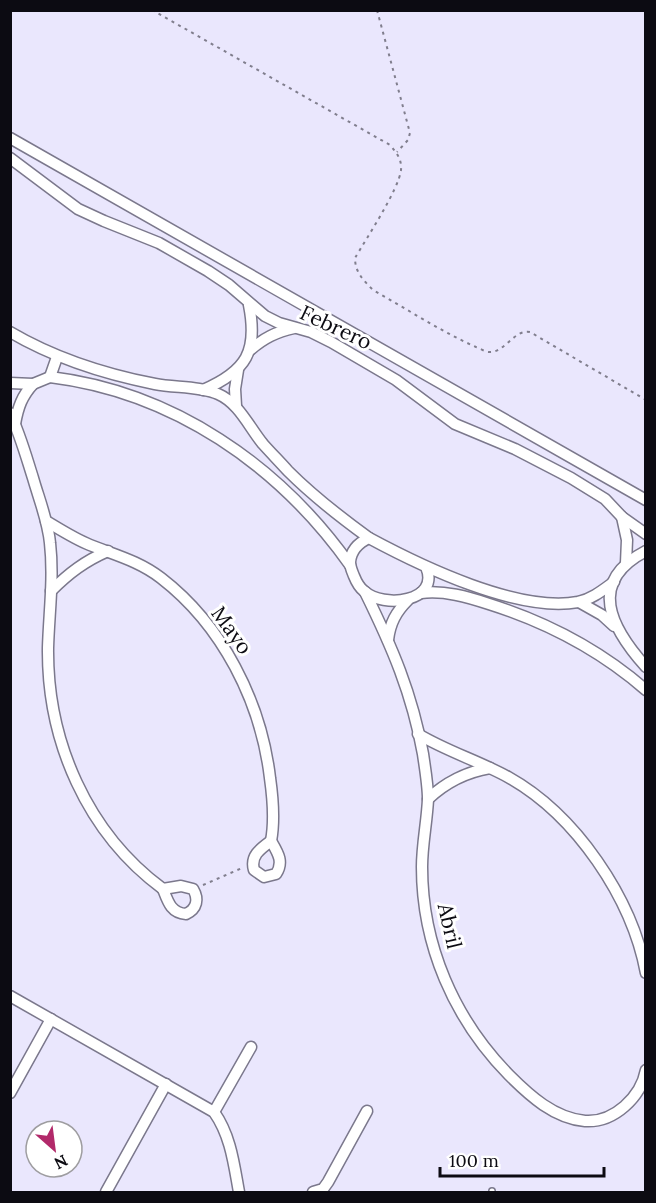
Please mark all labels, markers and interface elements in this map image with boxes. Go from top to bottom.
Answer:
street label: Febrero [296,299,376,355]
street label: Mayo [205,601,259,659]
street label: Abril [431,900,468,951]
north arrow [24,1119,84,1179]
scale bar [440,1140,604,1178]
text: 100 m [449,1149,499,1172]
text: N [51,1151,71,1174]

